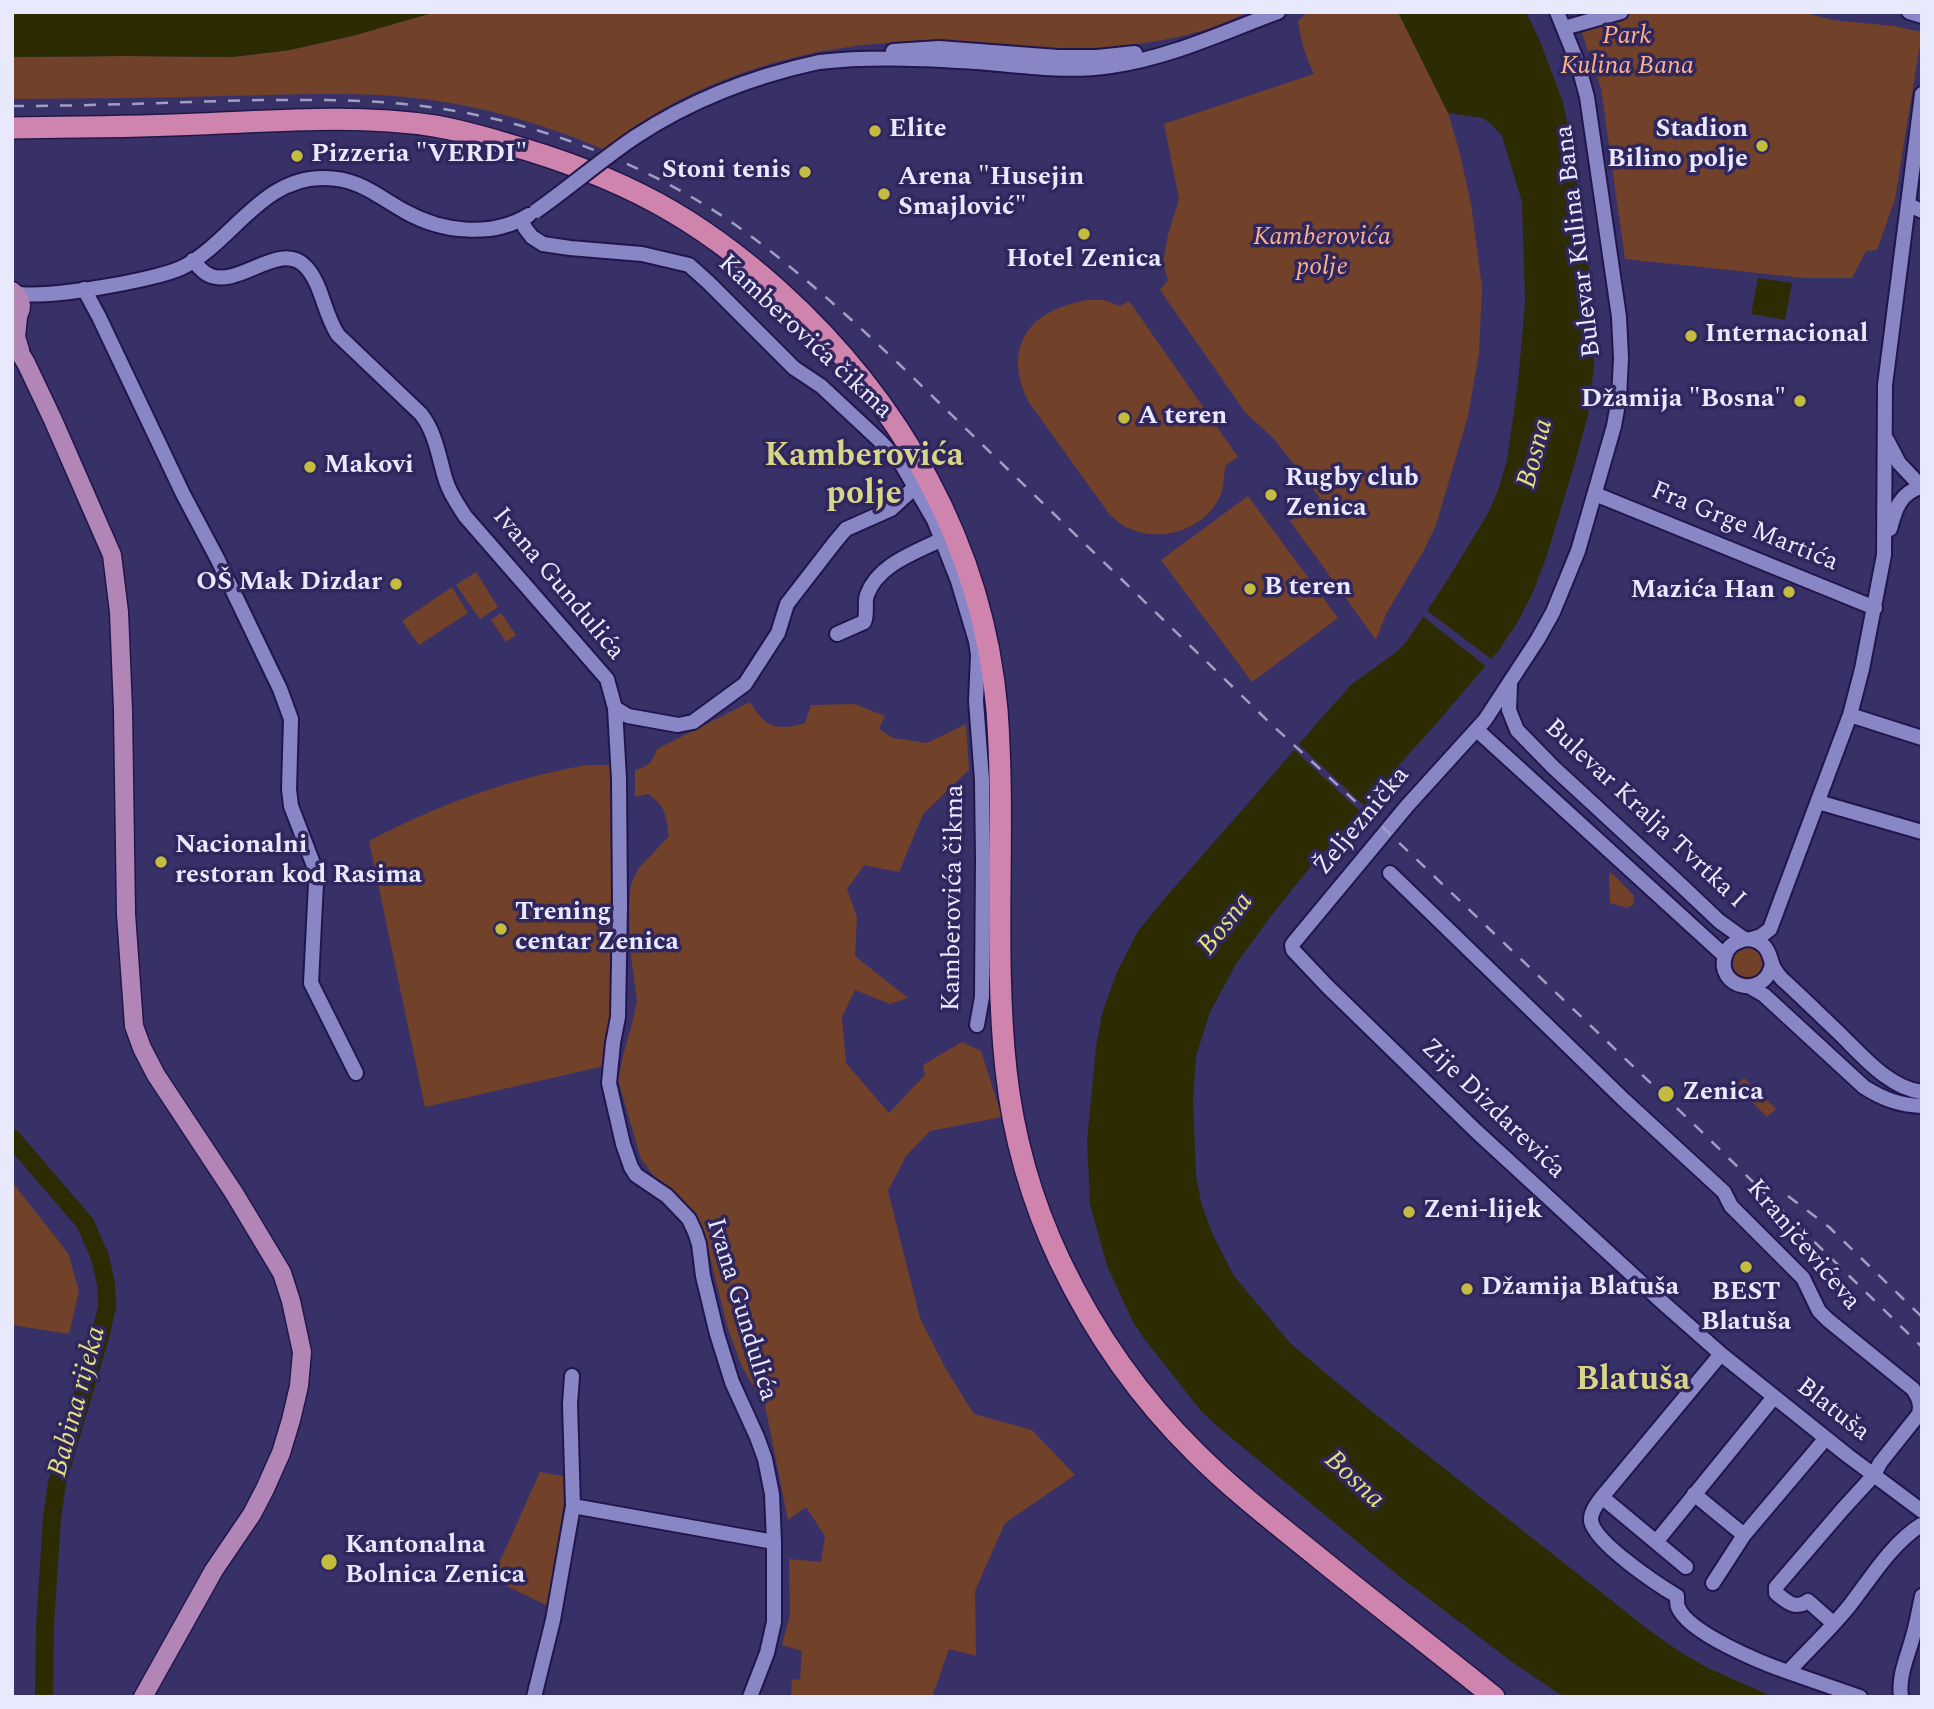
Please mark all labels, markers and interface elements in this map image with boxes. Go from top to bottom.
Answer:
park label: Park Kulina Bana [1560,22,1694,84]
place label: Elite [889,115,947,147]
place label: Stadion Bilino polje [1607,115,1748,176]
marker: Elite [867,123,883,139]
street label: Bulevar Kulina Bana [1550,123,1610,359]
marker: Stadion Bilino polje [1754,138,1770,154]
place label: Pizzeria "VERDI" [311,140,527,172]
marker: Pizzeria "VERDI" [289,148,305,164]
place label: Stoni tenis [662,156,791,188]
place label: Arena "Husejin Smajlović" [898,163,1084,224]
marker: Stoni tenis [797,164,813,180]
marker: Arena "Husejin Smajlović" [876,186,892,202]
park label: Kamberovića polje [1253,223,1391,284]
marker: Hotel Zenica [1076,226,1092,242]
place label: Hotel Zenica [1006,245,1162,277]
street label: Kamberovića čikma [710,249,898,427]
place label: Internacional [1705,320,1868,352]
marker: Internacional [1683,328,1699,344]
place label: Džamija "Bosna" [1581,385,1786,417]
marker: Džamija "Bosna" [1792,393,1808,409]
place label: A teren [1138,402,1227,434]
marker: A teren [1116,410,1132,426]
water label: Bosna [1512,416,1562,492]
district label: Kamberovića polje [764,439,964,517]
place label: Makovi [324,451,414,483]
marker: Makovi [302,459,318,475]
place label: Rugby club Zenica [1285,464,1419,526]
street label: Fra Grge Martića [1646,476,1842,580]
marker: Rugby club Zenica [1263,487,1279,503]
street label: Ivana Gundulića [484,502,630,668]
place label: OŠ Mak Dizdar [196,568,382,600]
place label: B teren [1264,573,1352,605]
marker: OŠ Mak Dizdar [388,576,404,592]
place label: Mazića Han [1630,576,1775,608]
marker: B teren [1242,581,1258,597]
marker: Mazića Han [1781,584,1797,600]
street label: Bulevar Kralja Tvrtka I [1537,714,1751,916]
street label: Željeznička [1309,761,1417,883]
street label: Kamberovića čikma [937,784,973,1012]
place label: Nacionalni restoran kod Rasima [175,831,422,892]
marker: Nacionalni restoran kod Rasima [153,854,169,870]
water label: Bosna [1192,887,1262,963]
place label: Trening centar Zenica [515,898,679,960]
marker: Trening centar Zenica [493,921,509,937]
street label: Zije Dizdarevića [1413,1033,1571,1187]
place label: Zenica [1682,1078,1764,1110]
marker: Zenica [1656,1084,1676,1104]
street label: Kranjčevićeva [1738,1174,1866,1318]
place label: Zeni-lijek [1423,1196,1542,1228]
marker: Zeni-lijek [1401,1204,1417,1220]
street label: Ivana Gundulića [697,1215,783,1405]
marker: BEST Blatuša [1738,1259,1754,1275]
place label: Džamija Blatuša [1481,1273,1679,1305]
place label: BEST Blatuša [1701,1278,1791,1340]
marker: Džamija Blatuša [1459,1281,1475,1297]
water label: Babina rijeka [43,1323,115,1481]
district label: Blatuša [1576,1363,1690,1403]
street label: Blatuša [1789,1373,1875,1449]
water label: Bosna [1316,1445,1390,1517]
place label: Kantonalna Bolnica Zenica [345,1531,525,1592]
marker: Kantonalna Bolnica Zenica [319,1552,339,1572]

